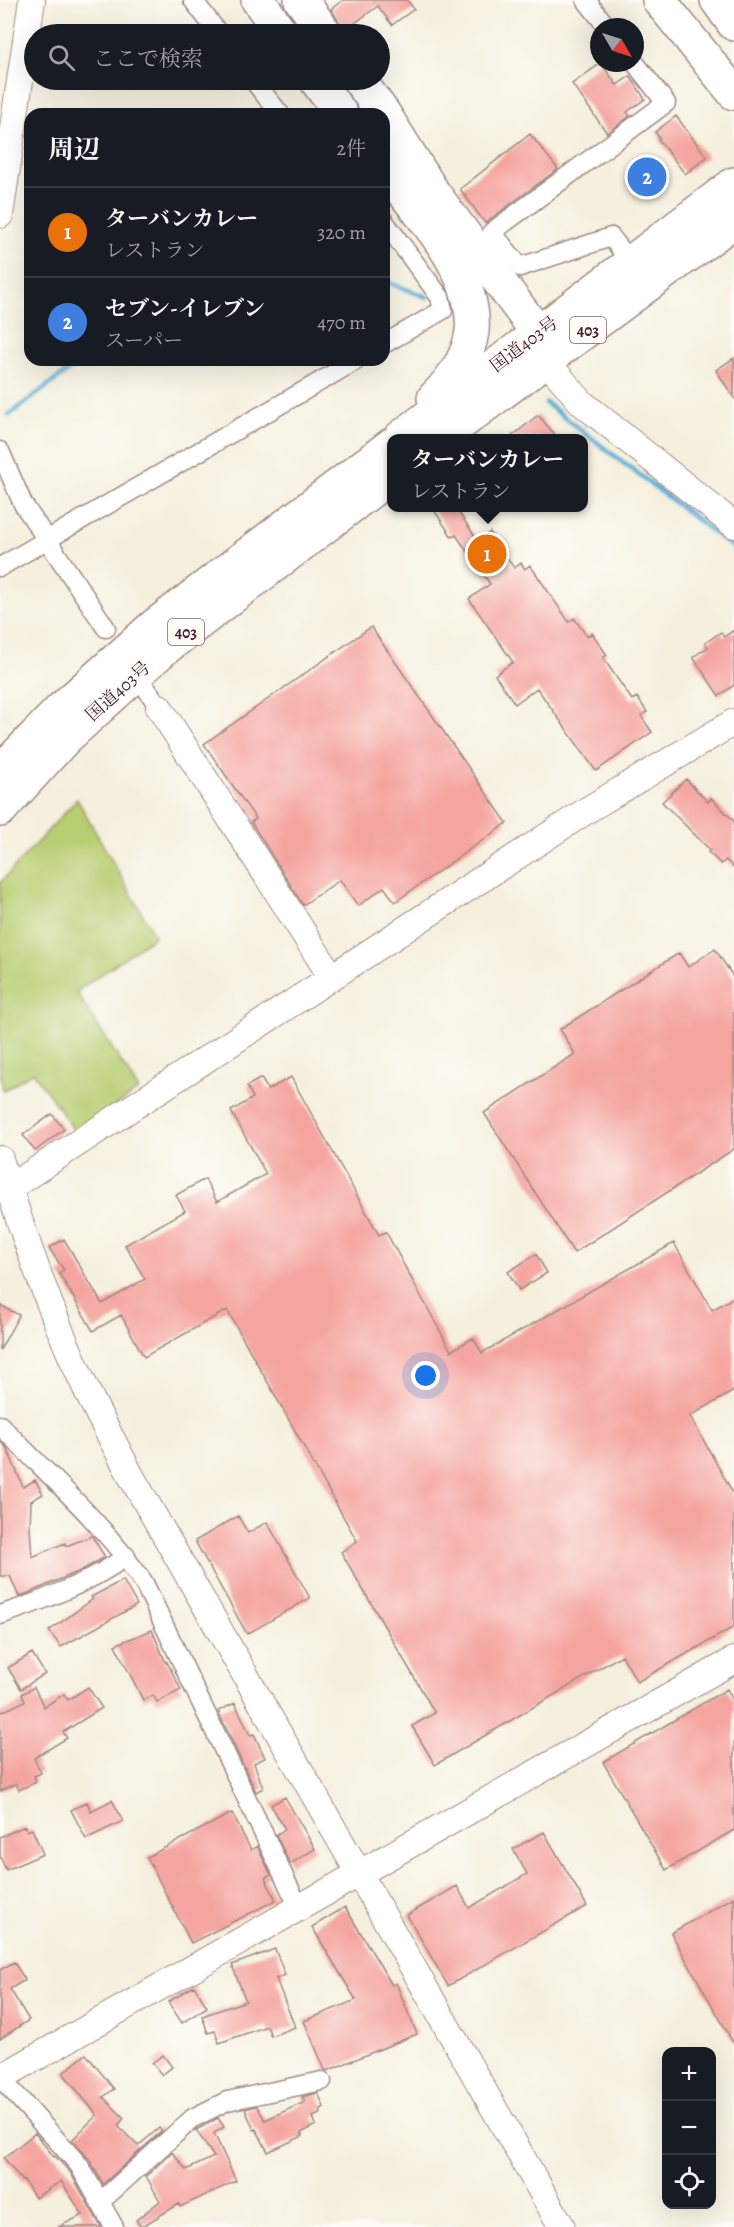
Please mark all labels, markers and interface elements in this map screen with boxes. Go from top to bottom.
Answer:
north arrow [590,18,644,72]
search box [24,24,390,90]
icon: search [45,41,78,74]
text: ここで検索 [93,44,203,74]
text: 周辺 [48,132,100,167]
text: 2件 [337,135,366,162]
pin: 2 [628,154,666,200]
text: ターバンカレー [105,204,258,234]
text: 1 [64,219,71,246]
text: 320 m [317,219,366,246]
text: レストラン [105,237,204,264]
text: セブン-イレブン [105,294,265,324]
text: 2 [63,309,72,336]
text: 470 m [317,309,366,336]
street label: 国道403号 [485,311,563,377]
road number: 403 [570,317,606,343]
text: スーパー [105,327,183,354]
popup [387,434,588,512]
text: ターバンカレー [411,445,564,475]
text: レストラン [411,478,510,505]
pin: 1 [468,532,506,576]
road number: 403 [168,619,204,645]
street label: 国道403号 [81,656,155,726]
your location [411,1361,440,1390]
map controls [662,2047,716,2209]
button: + [662,2047,716,2101]
button: − [662,2101,716,2155]
button: locate [662,2155,716,2209]

